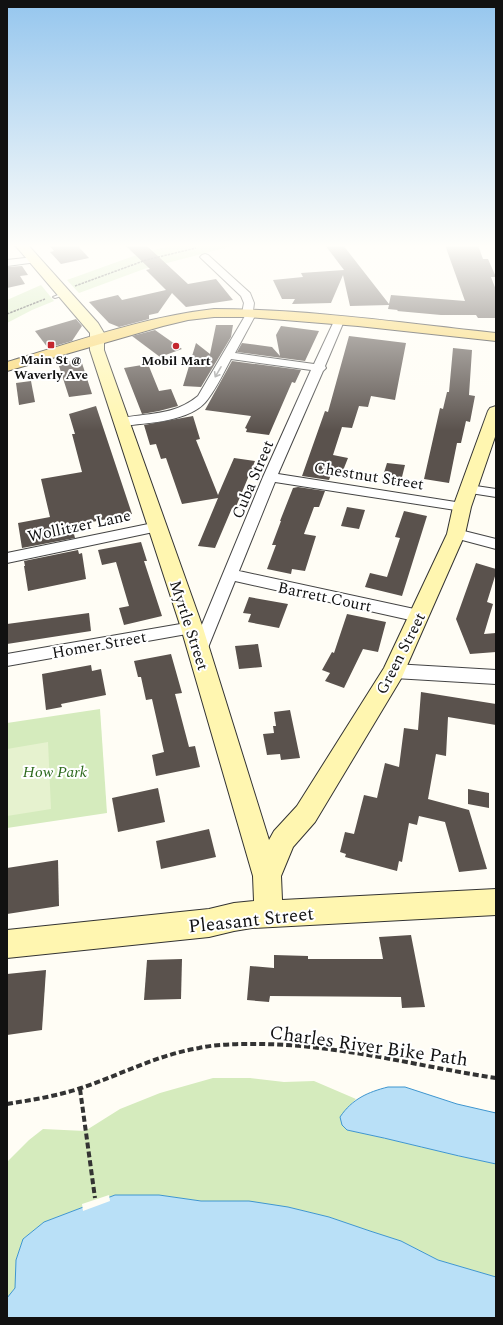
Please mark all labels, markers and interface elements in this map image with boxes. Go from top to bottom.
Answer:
marker: Main St @ Waverly Ave [46,340,56,350]
marker: Mobil Mart [171,341,181,351]
place label: Main St @ Waverly Ave [14,350,88,385]
place label: Mobil Mart [141,351,211,371]
one-way arrow [214,366,222,378]
street label: Cuba Street [226,436,280,522]
street label: Chestnut Street [312,455,426,497]
street label: Wollitzer Lane [25,503,133,549]
street label: Barrett Court [276,575,374,619]
street label: Myrtle Street [163,577,215,674]
street label: Green Street [370,608,432,699]
street label: Homer Street [50,625,149,665]
park label: How Park [23,760,88,784]
street label: Pleasant Street [187,899,316,942]
street label: Charles River Bike Path [268,1018,470,1075]

